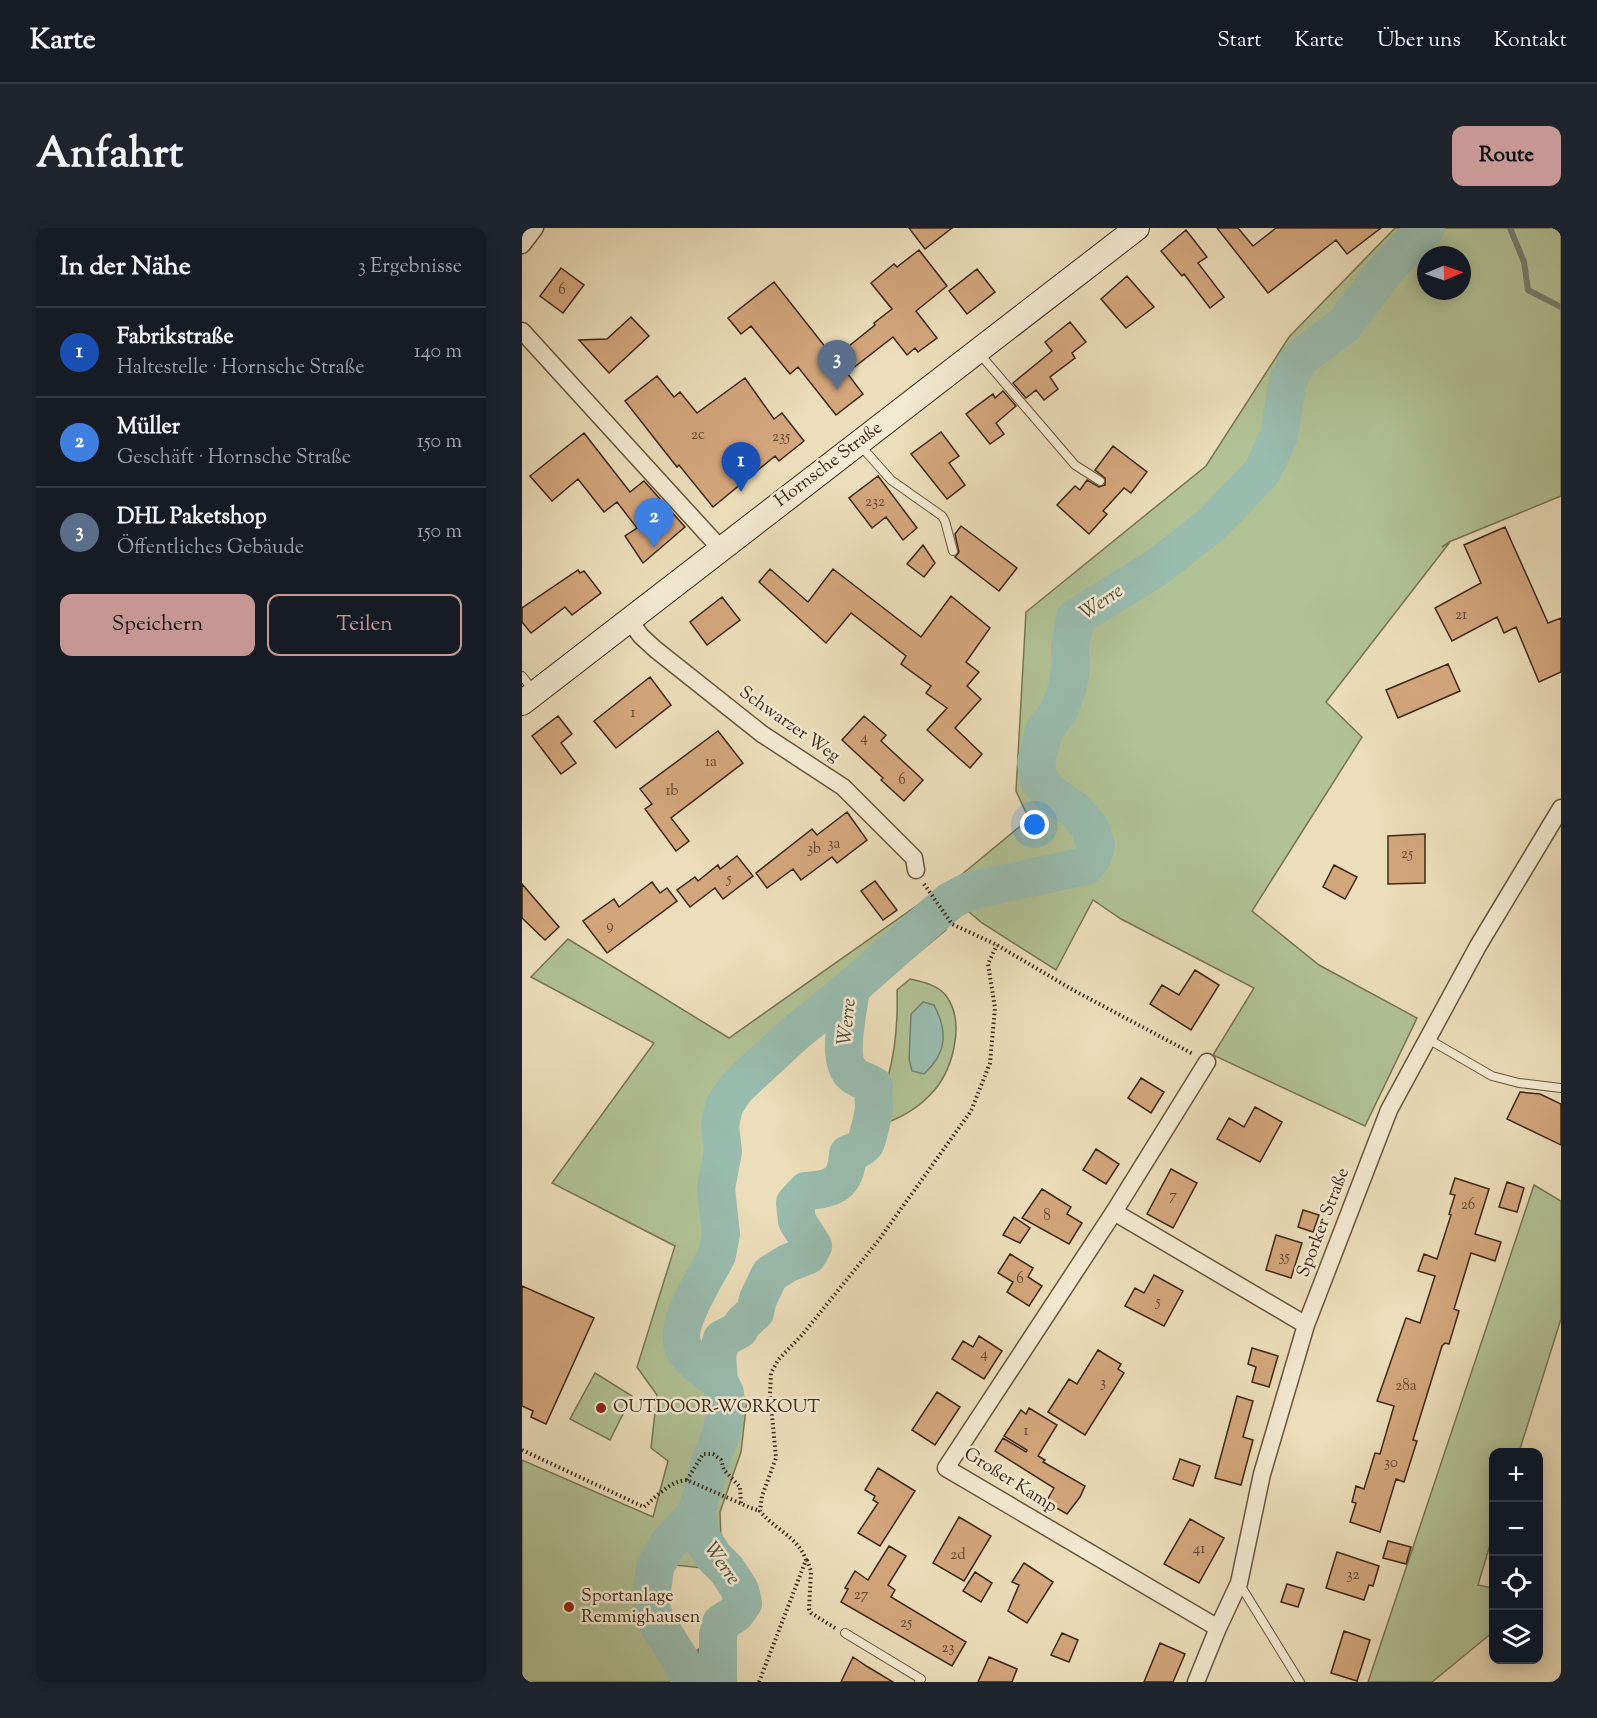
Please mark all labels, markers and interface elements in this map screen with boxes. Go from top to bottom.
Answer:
text: Karte [30,21,96,61]
text: Start [1217,26,1261,56]
text: Karte [1294,26,1344,56]
text: Über uns [1377,26,1461,56]
text: Kontakt [1494,26,1567,56]
text: Anfahrt [36,126,183,186]
button: Route [1452,126,1561,186]
north arrow [1417,246,1471,300]
text: In der Nähe [60,249,191,286]
text: 3 Ergebnisse [358,253,462,282]
house number: 6 [558,280,566,301]
text: Fabrikstraße [117,322,234,354]
text: 1 [76,338,83,367]
text: 140 m [414,338,462,367]
pin: 3 [818,340,856,390]
text: Haltestelle · Hornsche Straße [117,354,365,383]
text: Müller [117,412,180,444]
street label: Hornsche Straße [770,416,888,514]
house number: 2c [691,425,705,446]
house number: 235 [772,427,790,448]
text: 2 [75,428,84,457]
text: 150 m [417,428,462,457]
pin: 1 [722,442,760,492]
text: Geschäft · Hornsche Straße [117,444,351,473]
house number: 232 [865,492,885,513]
pin: 2 [634,498,674,548]
text: DHL Paketshop [117,502,267,534]
text: 3 [75,518,84,547]
text: 150 m [417,518,462,547]
text: Öffentliches Gebäude [117,534,304,563]
water label: Werre [1074,578,1130,628]
button: Speichern [60,594,255,656]
button: Teilen [267,594,462,656]
house number: 21 [1455,605,1467,626]
street label: Schwarzer Weg [733,680,845,770]
house number: 1 [630,703,636,724]
house number: 4 [860,728,868,749]
house number: 1a [705,752,717,773]
house number: 6 [898,770,906,791]
house number: 1b [665,781,679,802]
your location [1020,810,1049,839]
house number: 3a [828,834,841,855]
house number: 3b [807,839,821,860]
house number: 25 [1401,844,1413,865]
house number: 5 [725,869,732,890]
house number: 9 [606,916,614,937]
water label: Werre [831,997,865,1047]
street label: Sporker Straße [1291,1164,1357,1282]
house number: 7 [1169,1186,1177,1207]
house number: 26 [1461,1195,1475,1216]
house number: 8 [1043,1206,1051,1227]
house number: 35 [1278,1247,1290,1268]
house number: 6 [1016,1269,1024,1290]
house number: 5 [1154,1292,1161,1313]
house number: 4 [980,1344,988,1365]
house number: 3 [1100,1373,1106,1394]
house number: 28a [1395,1376,1417,1397]
place label: OUTDOOR-WORKOUT [613,1395,820,1421]
marker: OUTDOOR-WORKOUT [594,1401,608,1415]
house number: 1 [1023,1421,1029,1442]
street label: Großer Kamp [958,1442,1062,1520]
map controls [1489,1448,1543,1664]
button: + [1489,1448,1543,1502]
house number: 30 [1384,1453,1398,1474]
button: − [1489,1502,1543,1556]
water label: Werre [696,1536,746,1592]
house number: 41 [1193,1539,1205,1560]
house number: 2d [950,1545,966,1566]
button: locate [1489,1556,1543,1610]
house number: 32 [1346,1565,1360,1586]
place label: Sportanlage Remmighausen [581,1584,701,1631]
house number: 27 [854,1585,869,1606]
marker: Sportanlage Remmighausen [562,1600,576,1614]
button: layers [1489,1610,1543,1664]
house number: 25 [900,1613,912,1634]
house number: 23 [941,1638,955,1659]

